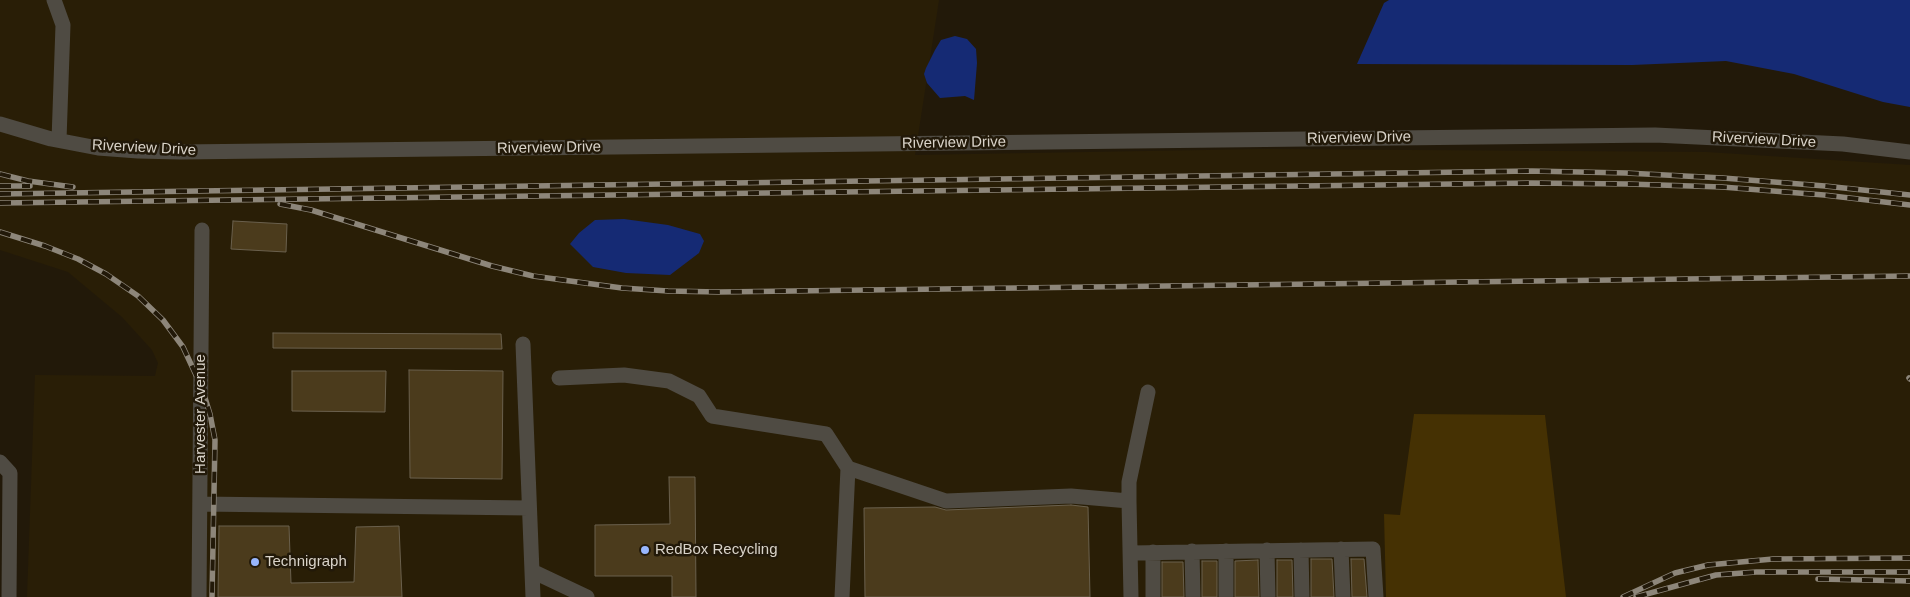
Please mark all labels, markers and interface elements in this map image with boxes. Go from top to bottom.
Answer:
street label: Riverview Drive [1307,128,1411,148]
street label: Riverview Drive [1712,128,1816,152]
street label: Riverview Drive [902,133,1006,153]
street label: Riverview Drive [92,136,196,160]
street label: Riverview Drive [497,138,601,158]
street label: Harvester Avenue [192,354,210,474]
place label: RedBox Recycling [655,541,778,559]
marker: RedBox Recycling [639,544,651,556]
place label: Technigraph [265,553,347,571]
marker: Technigraph [249,556,261,568]

